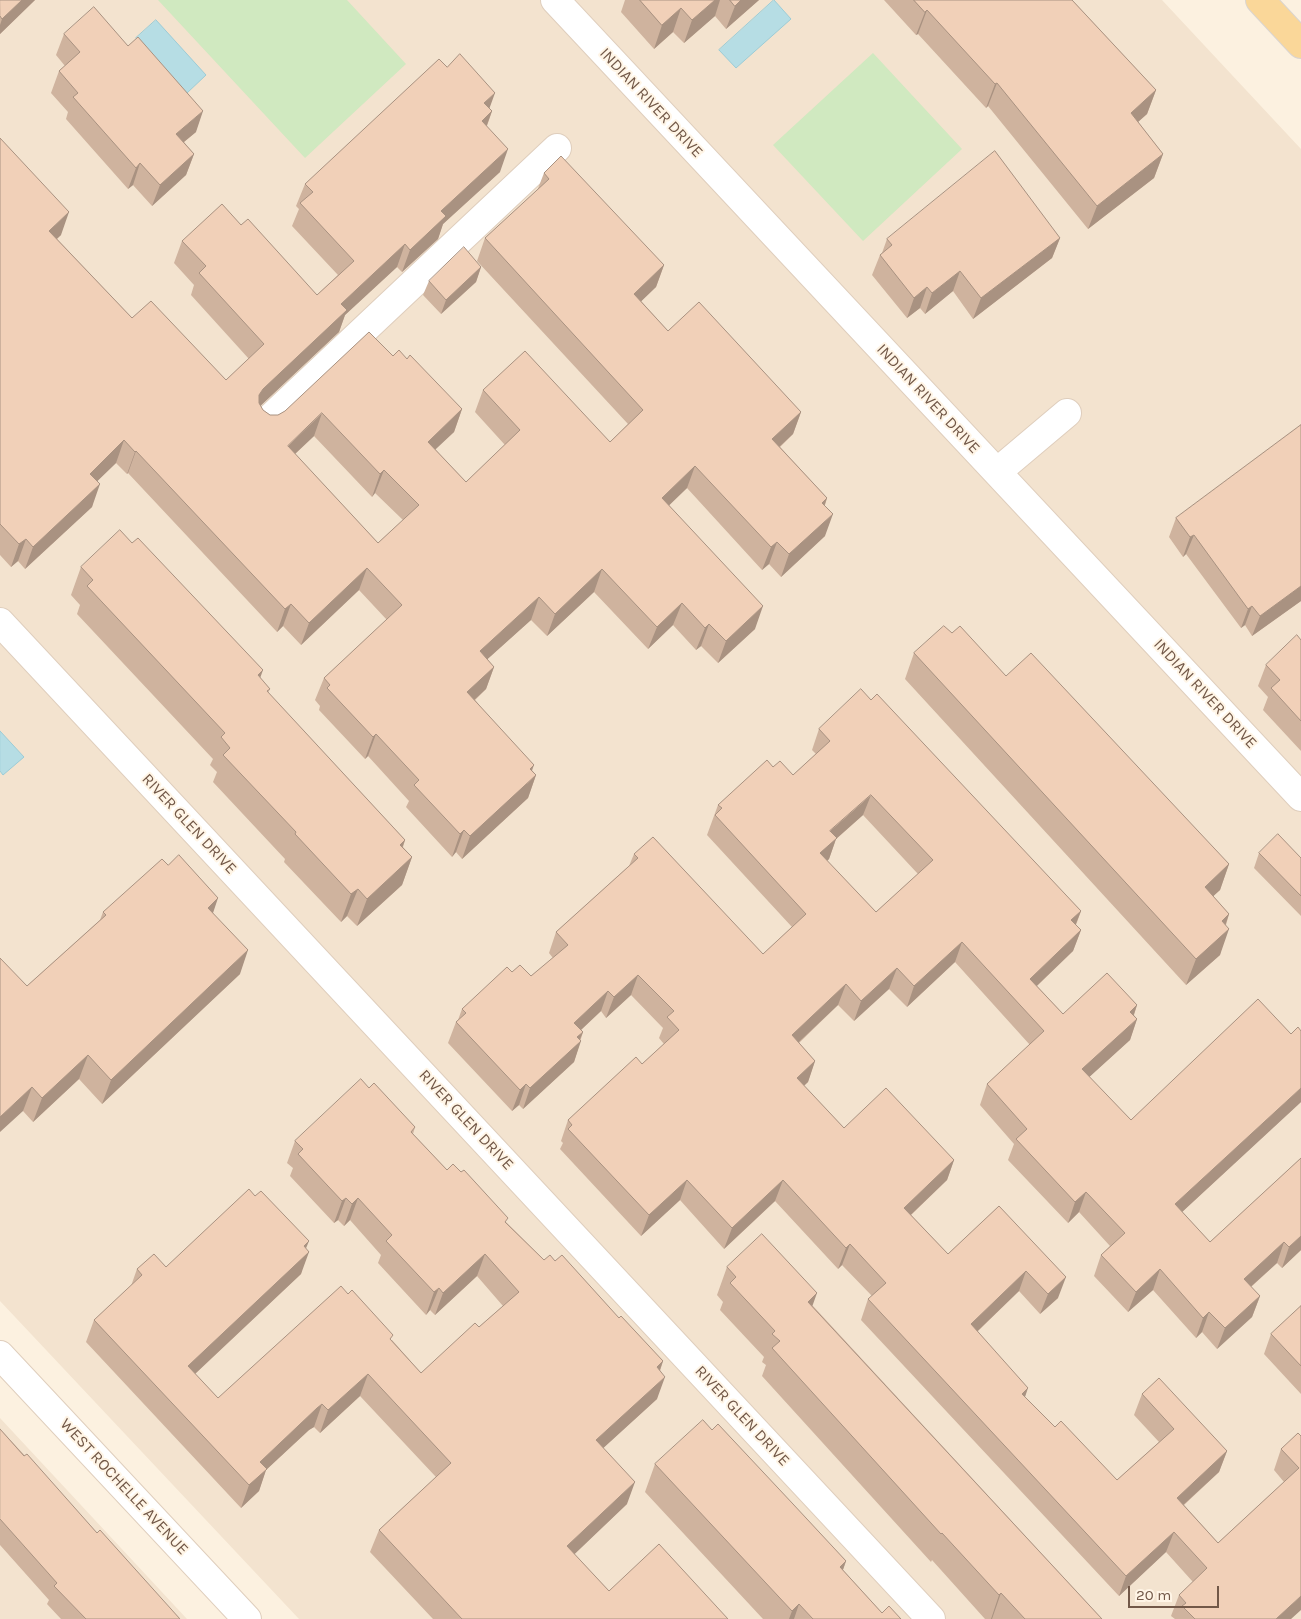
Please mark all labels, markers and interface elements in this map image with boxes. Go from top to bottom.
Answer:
street label: INDIAN RIVER DRIVE [595,44,707,162]
street label: INDIAN RIVER DRIVE [872,340,984,458]
street label: INDIAN RIVER DRIVE [1149,635,1261,753]
street label: RIVER GLEN DRIVE [138,770,240,878]
street label: RIVER GLEN DRIVE [415,1066,517,1174]
street label: RIVER GLEN DRIVE [691,1362,793,1470]
street label: WEST ROCHELLE AVENUE [56,1415,192,1559]
scale bar [1131,1576,1222,1608]
text: 20 m [1136,1586,1171,1604]

